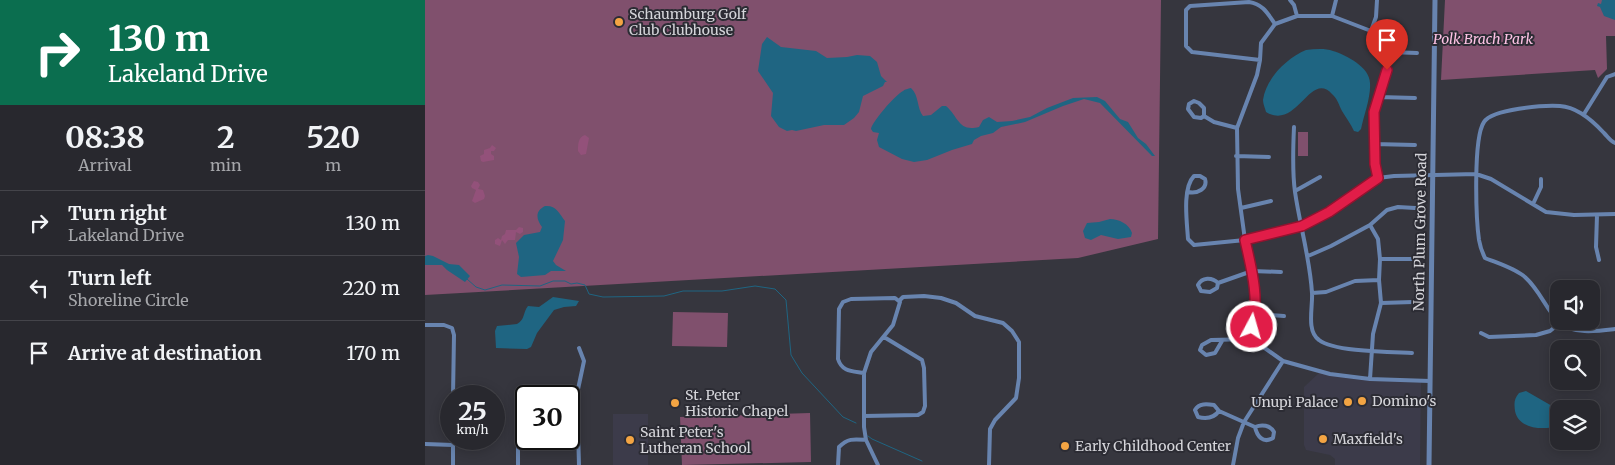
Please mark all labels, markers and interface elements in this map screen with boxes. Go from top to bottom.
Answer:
place label: Schaumburg Golf Club Clubhouse [629,5,747,39]
marker: Schaumburg Golf Club Clubhouse [613,16,625,28]
text: 130 m [108,17,210,61]
pin [1366,19,1408,70]
icon: right [25,20,90,85]
icon: arrive [1373,26,1401,54]
park label: Polk Brach Park [1433,30,1533,48]
text: Lakeland Drive [108,60,268,88]
text: 08:38 [65,118,145,156]
text: 2 [217,118,235,156]
text: 520 [306,118,360,156]
street label: North Plum Grove Road [1410,152,1430,311]
text: Arrival [78,155,132,175]
text: min [210,155,242,175]
text: m [325,155,341,175]
text: Turn right [68,201,167,225]
icon: right [25,209,53,237]
text: 130 m [346,211,400,235]
text: Lakeland Drive [68,225,184,245]
text: Turn left [68,266,152,290]
icon: left [25,274,53,302]
text: 220 m [343,276,400,300]
map controls [1550,280,1600,450]
button: sound [1550,280,1600,330]
text: Shoreline Circle [68,290,189,310]
position arrow [1225,300,1277,352]
icon: arrive [25,339,53,367]
button: search [1550,340,1600,390]
text: Arrive at destination [68,341,262,365]
text: 170 m [347,341,400,365]
speed limit sign: 30 [515,385,580,450]
place label: St. Peter Historic Chapel [685,386,789,420]
place label: Domino's [1372,392,1437,410]
place label: Unupi Palace [1251,393,1338,411]
text: 25 [458,395,487,427]
marker: Domino's [1356,395,1368,407]
marker: Unupi Palace [1342,396,1354,408]
marker: St. Peter Historic Chapel [669,397,681,409]
button: layers [1550,400,1600,450]
text: km/h [457,422,488,437]
place label: Saint Peter's Lutheran School [640,423,752,457]
place label: Maxfield's [1333,430,1403,448]
marker: Maxfield's [1317,433,1329,445]
marker: Saint Peter's Lutheran School [624,434,636,446]
place label: Early Childhood Center [1075,437,1231,455]
marker: Early Childhood Center [1059,440,1071,452]

